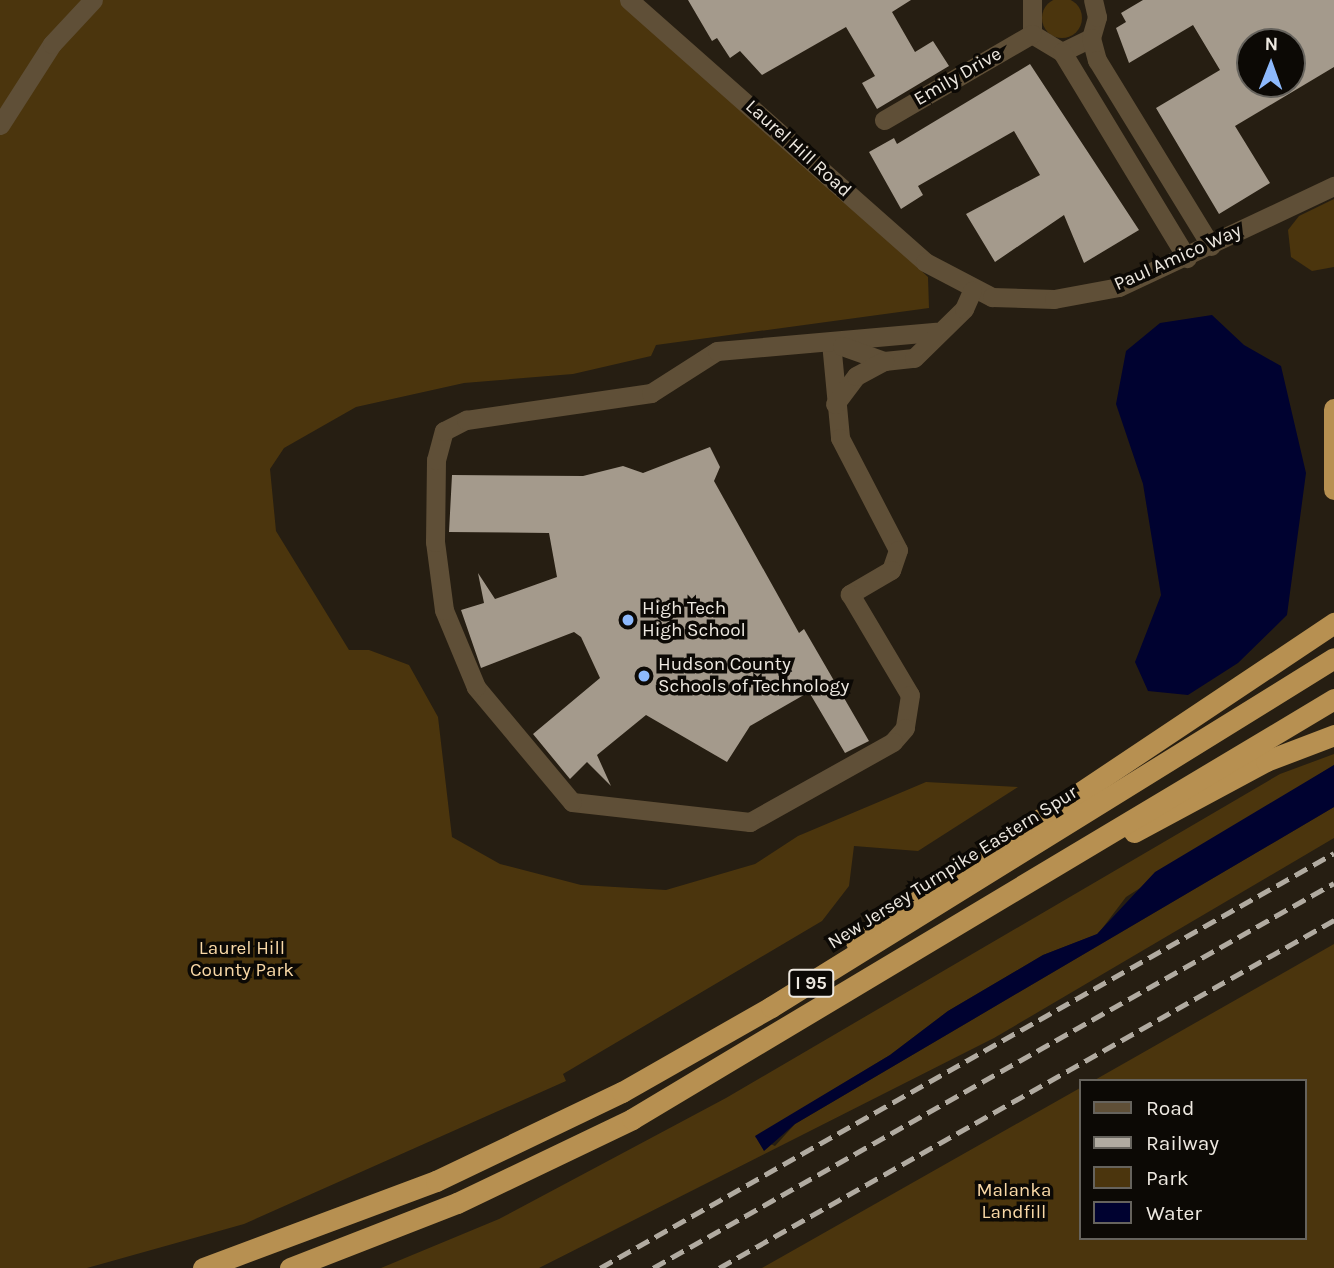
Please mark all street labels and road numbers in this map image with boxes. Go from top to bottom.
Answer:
street label: Emily Drive [910,43,1006,111]
street label: Laurel Hill Road [740,96,856,202]
street label: Paul Amico Way [1111,220,1245,296]
street label: New Jersey Turnpike Eastern Spur [824,781,1082,955]
road number: I 95 [788,968,834,998]

